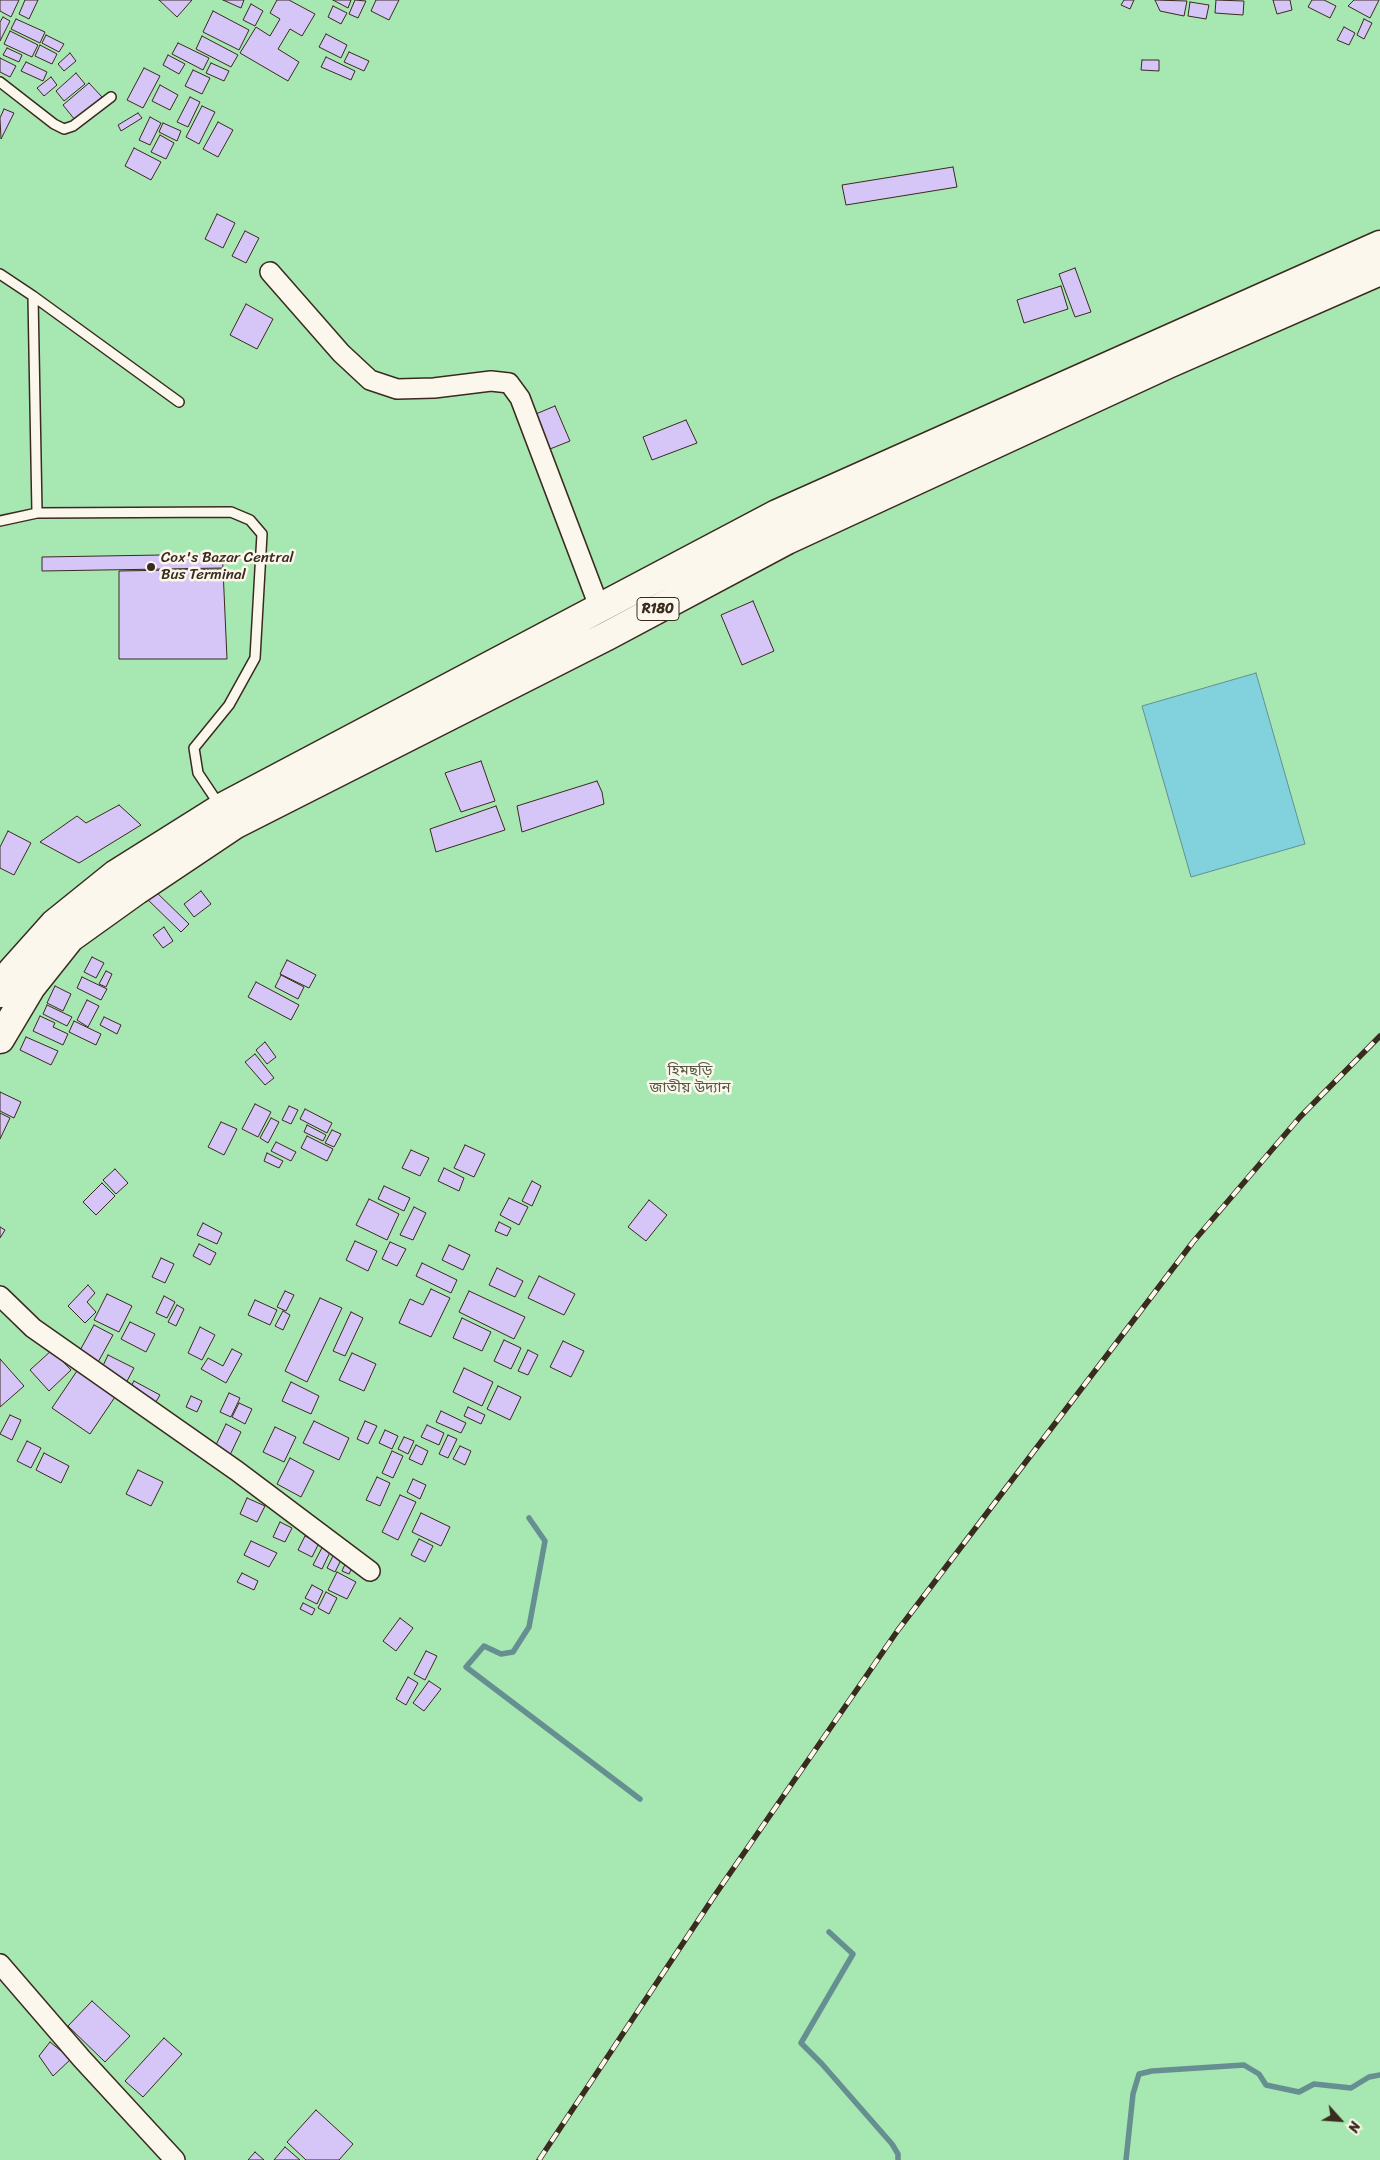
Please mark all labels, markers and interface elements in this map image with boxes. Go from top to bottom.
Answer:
place label: Cox's Bazar Central Bus Terminal [161,549,293,584]
marker: Cox's Bazar Central Bus Terminal [145,561,157,573]
road number: R180 [637,598,679,620]
park label: হিমছড়ি জাতীয় উদ্যান [650,1062,730,1097]
north arrow [1315,2095,1365,2145]
text: N [1341,2117,1367,2137]

